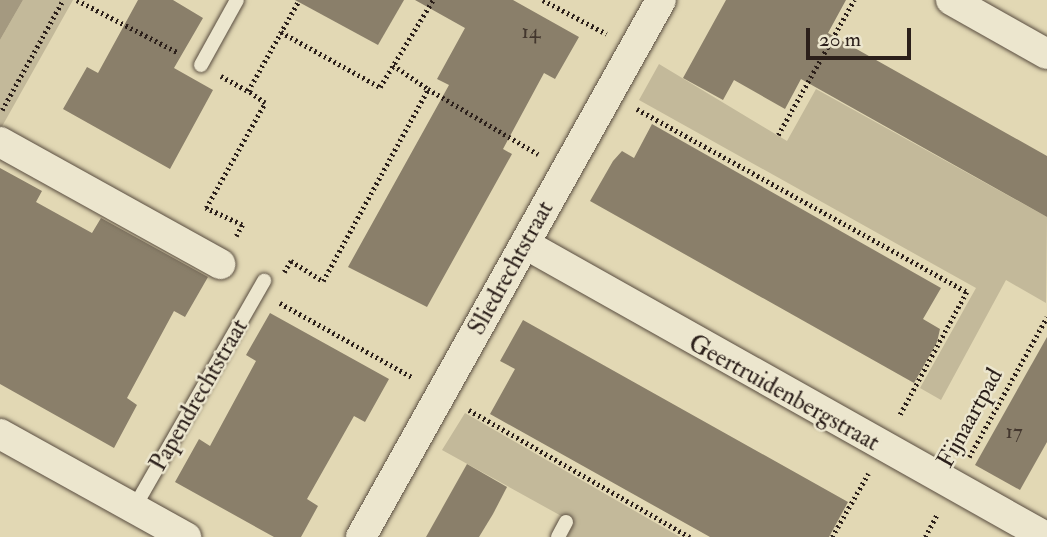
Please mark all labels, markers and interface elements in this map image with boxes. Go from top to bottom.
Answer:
scale bar [809,14,914,58]
house number: 14 [522,19,540,45]
text: 20 m [819,26,861,53]
street label: Sliedrechtstraat [462,196,560,340]
street label: Papendrechtstraat [144,314,254,476]
street label: Geertruidenbergstraat [684,329,884,457]
street label: Fijnaartpad [931,363,1009,473]
house number: 17 [1005,419,1023,445]

